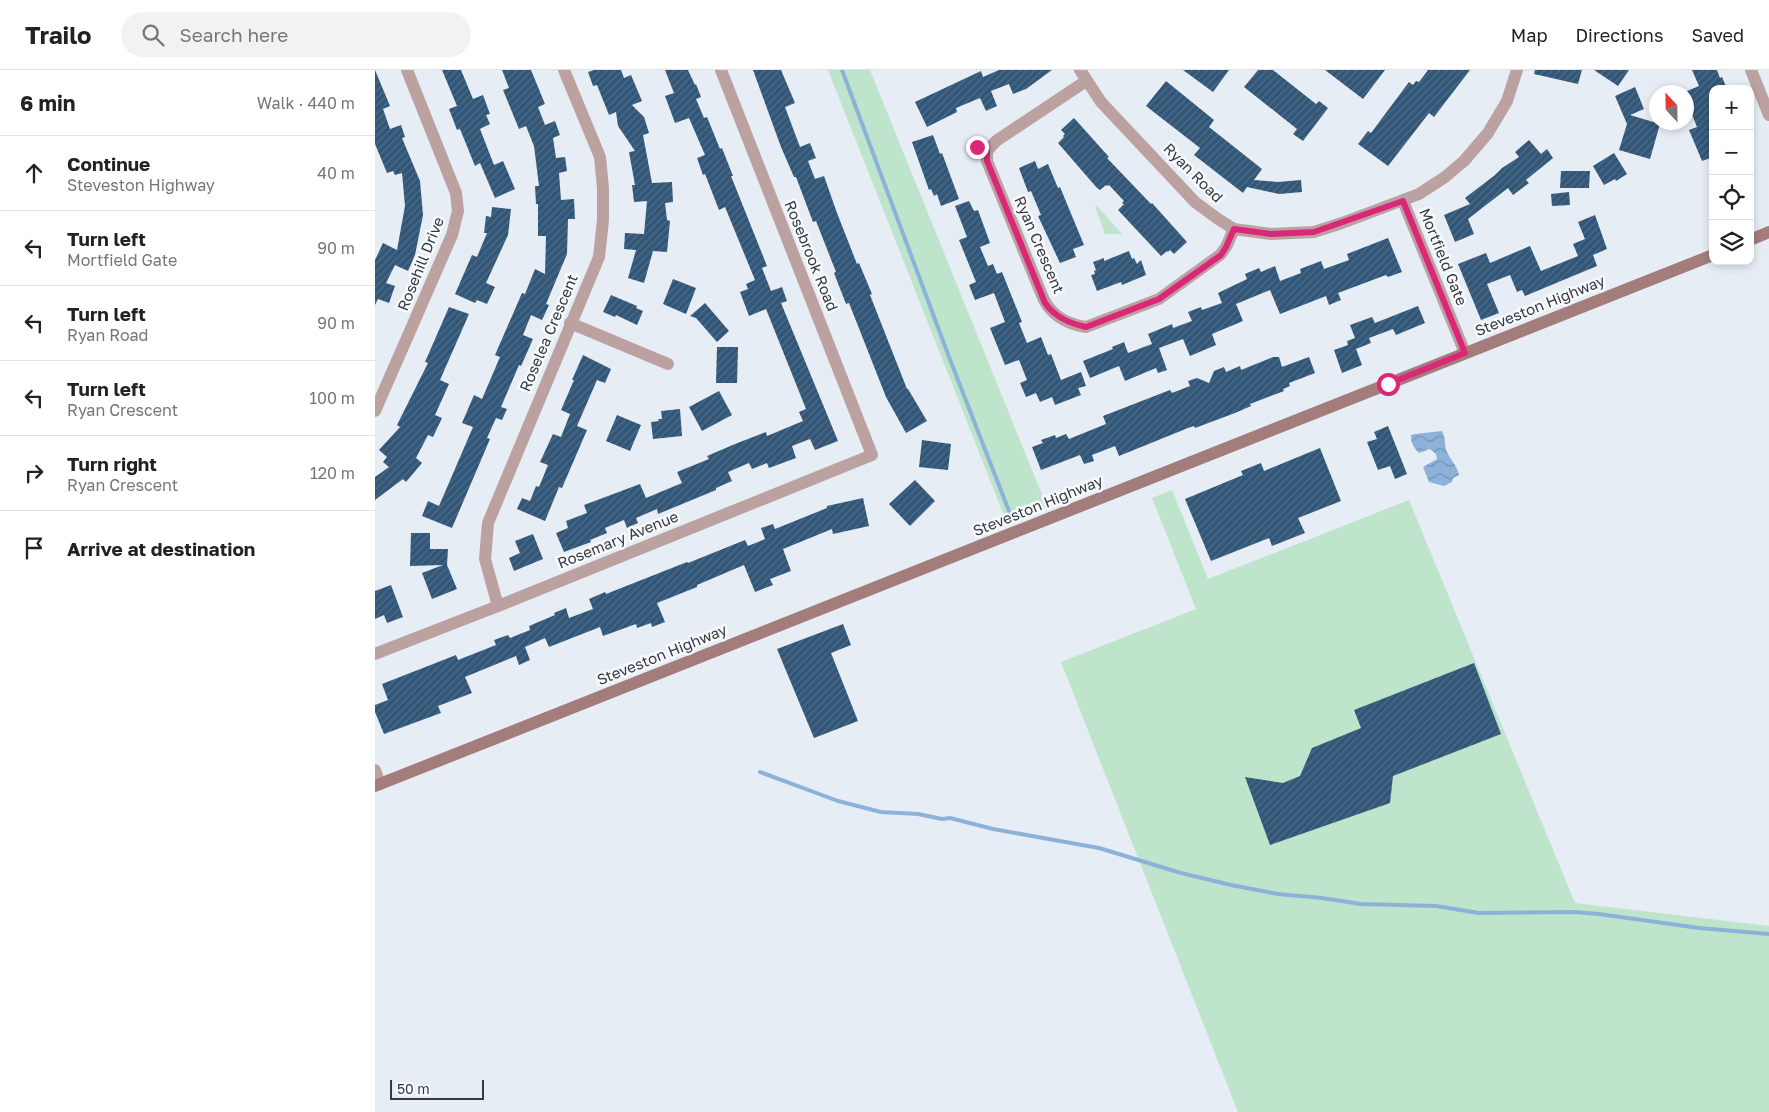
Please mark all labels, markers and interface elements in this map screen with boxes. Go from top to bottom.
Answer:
search box [121,12,471,57]
text: Trailo [25,20,91,49]
icon: search [139,21,167,49]
text: Search here [179,23,288,46]
text: Map [1511,24,1547,46]
text: Directions [1575,24,1663,46]
text: Saved [1691,24,1744,46]
north arrow [1649,85,1694,130]
map controls [1709,85,1754,265]
button: + [1709,85,1754,130]
text: 6 min [20,90,75,116]
text: Walk · 440 m [257,93,355,113]
button: − [1709,130,1754,175]
route end [966,136,989,159]
street label: Ryan Road [1160,139,1227,206]
text: Continue [67,152,150,175]
icon: ahead [20,159,48,187]
text: 40 m [317,163,355,183]
text: Steveston Highway [67,175,215,195]
button: locate [1709,175,1754,220]
street label: Ryan Crescent [1011,193,1069,296]
street label: Rosebrook Road [782,198,842,314]
street label: Mortfield Gate [1416,205,1472,308]
street label: Rosehill Drive [393,214,447,313]
button: layers [1709,220,1754,265]
text: Turn left [67,227,146,250]
icon: left [20,234,48,262]
text: 90 m [317,238,355,258]
text: Mortfield Gate [67,250,177,270]
street label: Roselea Crescent [515,271,581,394]
street label: Steveston Highway [1472,271,1608,339]
text: Turn left [67,302,146,325]
icon: left [20,309,48,337]
text: 90 m [317,313,355,333]
text: Ryan Road [67,325,148,345]
route start [1377,373,1400,396]
text: Turn left [67,377,146,400]
icon: left [20,384,48,412]
text: 100 m [309,388,355,408]
text: Ryan Crescent [67,400,178,420]
text: Turn right [67,452,157,475]
icon: right [20,459,48,487]
text: 120 m [310,463,355,483]
street label: Steveston Highway [970,471,1106,539]
text: Ryan Crescent [67,475,178,495]
street label: Rosemary Avenue [555,506,681,572]
icon: arrive [20,534,48,562]
text: Arrive at destination [67,537,255,560]
street label: Steveston Highway [594,620,730,688]
scale bar [390,1077,484,1100]
text: 50 m [397,1080,430,1097]

